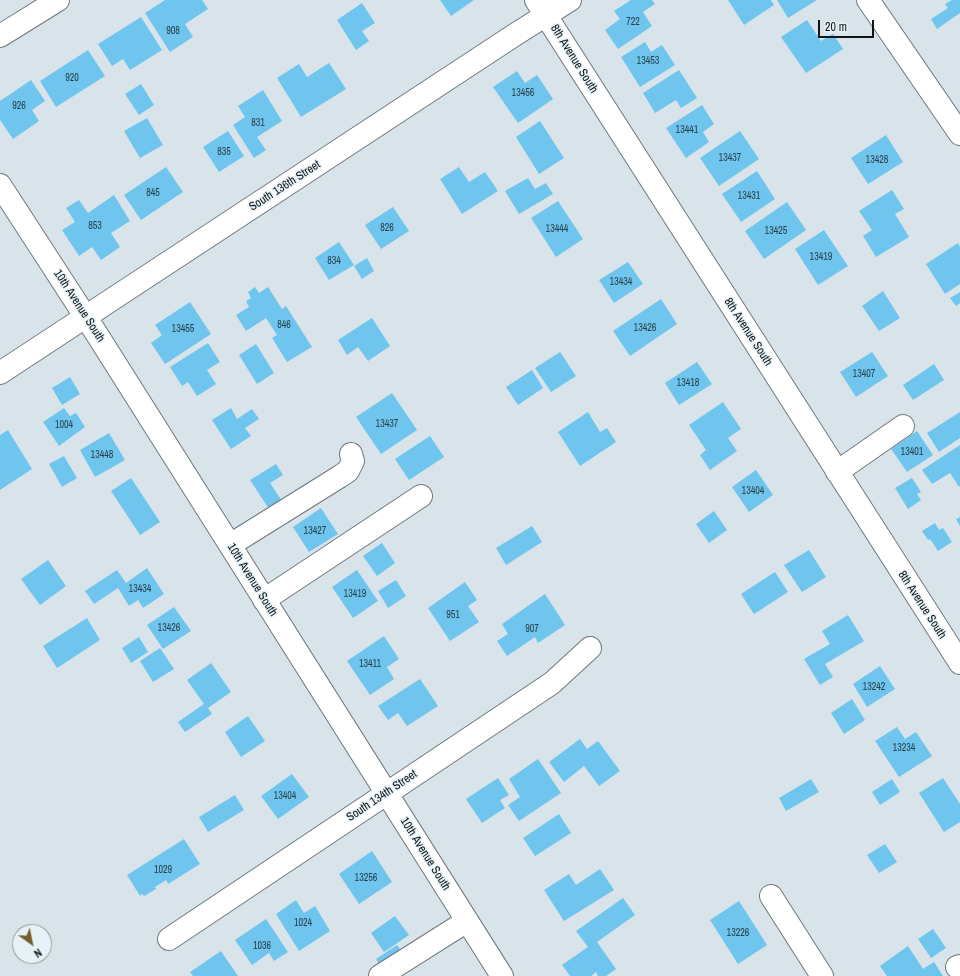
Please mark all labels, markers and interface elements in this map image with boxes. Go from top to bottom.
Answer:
scale bar [820,12,876,38]
house number: 722 [626,16,640,28]
text: 20 m [825,19,847,35]
street label: 8th Avenue South [547,22,601,96]
house number: 908 [166,25,180,37]
house number: 13453 [637,55,659,67]
house number: 920 [65,72,79,84]
house number: 13456 [512,87,534,99]
house number: 926 [12,100,26,112]
house number: 831 [251,117,265,129]
house number: 13441 [676,124,698,136]
house number: 835 [217,146,231,158]
house number: 13437 [719,152,741,164]
house number: 13428 [866,154,888,166]
street label: South 136th Street [247,158,323,214]
house number: 845 [146,187,160,199]
house number: 13431 [738,190,760,202]
house number: 853 [88,220,102,232]
house number: 826 [380,222,394,234]
house number: 13444 [546,223,568,235]
house number: 13425 [765,225,787,237]
house number: 13419 [810,251,832,263]
house number: 834 [327,255,341,267]
street label: 10th Avenue South [50,267,108,345]
house number: 13434 [610,276,632,288]
street label: 8th Avenue South [721,295,775,369]
house number: 846 [277,319,291,331]
house number: 13426 [634,322,656,334]
house number: 13455 [172,323,194,335]
house number: 13407 [853,368,875,380]
house number: 13418 [677,377,699,389]
house number: 13437 [376,418,398,430]
house number: 1004 [55,419,73,431]
house number: 13401 [901,446,923,458]
house number: 13448 [91,449,113,461]
house number: 13404 [742,485,764,497]
house number: 13427 [304,525,326,537]
street label: 10th Avenue South [224,541,280,619]
street label: 8th Avenue South [895,568,949,642]
house number: 13434 [129,583,151,595]
house number: 13419 [344,588,366,600]
house number: 951 [446,609,460,621]
house number: 13426 [158,622,180,634]
house number: 907 [525,623,539,635]
house number: 13411 [359,658,381,670]
house number: 13242 [863,681,885,693]
house number: 13234 [893,742,915,754]
street label: South 134th Street [344,767,420,825]
house number: 13404 [274,790,296,802]
street label: 10th Avenue South [397,815,453,893]
house number: 1029 [154,864,172,876]
house number: 13256 [355,872,377,884]
house number: 1024 [294,917,312,929]
north arrow [12,924,52,964]
house number: 13226 [727,927,749,939]
house number: 1036 [253,940,271,952]
text: N [31,946,45,961]

